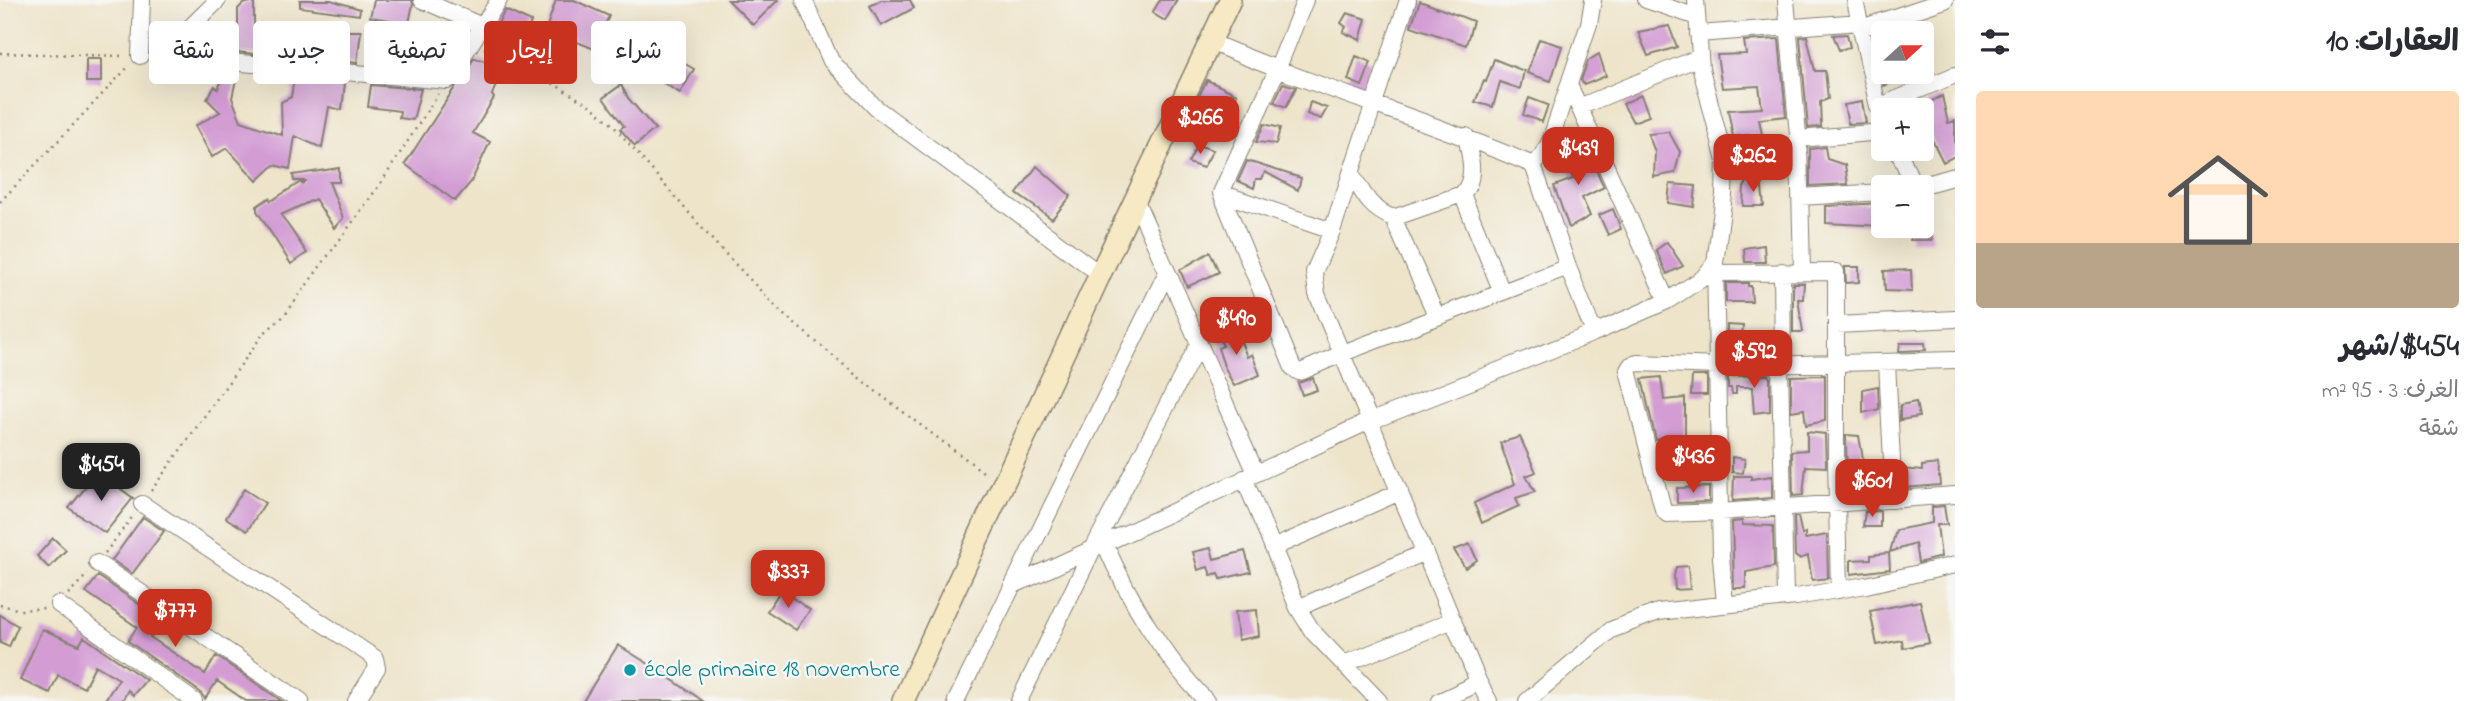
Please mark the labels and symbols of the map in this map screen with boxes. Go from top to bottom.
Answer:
north arrow [1871,21,1934,84]
pin: $266 [1159,96,1241,156]
pin: $439 [1537,128,1619,187]
pin: $262 [1712,134,1794,194]
pin: $490 [1195,298,1277,357]
pin: $592 [1713,330,1795,390]
pin: $436 [1652,435,1734,495]
pin: $454 [60,444,142,503]
pin: $601 [1831,460,1913,519]
pin: $337 [747,550,829,610]
pin: $777 [134,590,216,649]
place label: école primaire 18 novembre [644,653,900,688]
marker: école primaire 18 novembre [622,662,638,678]

